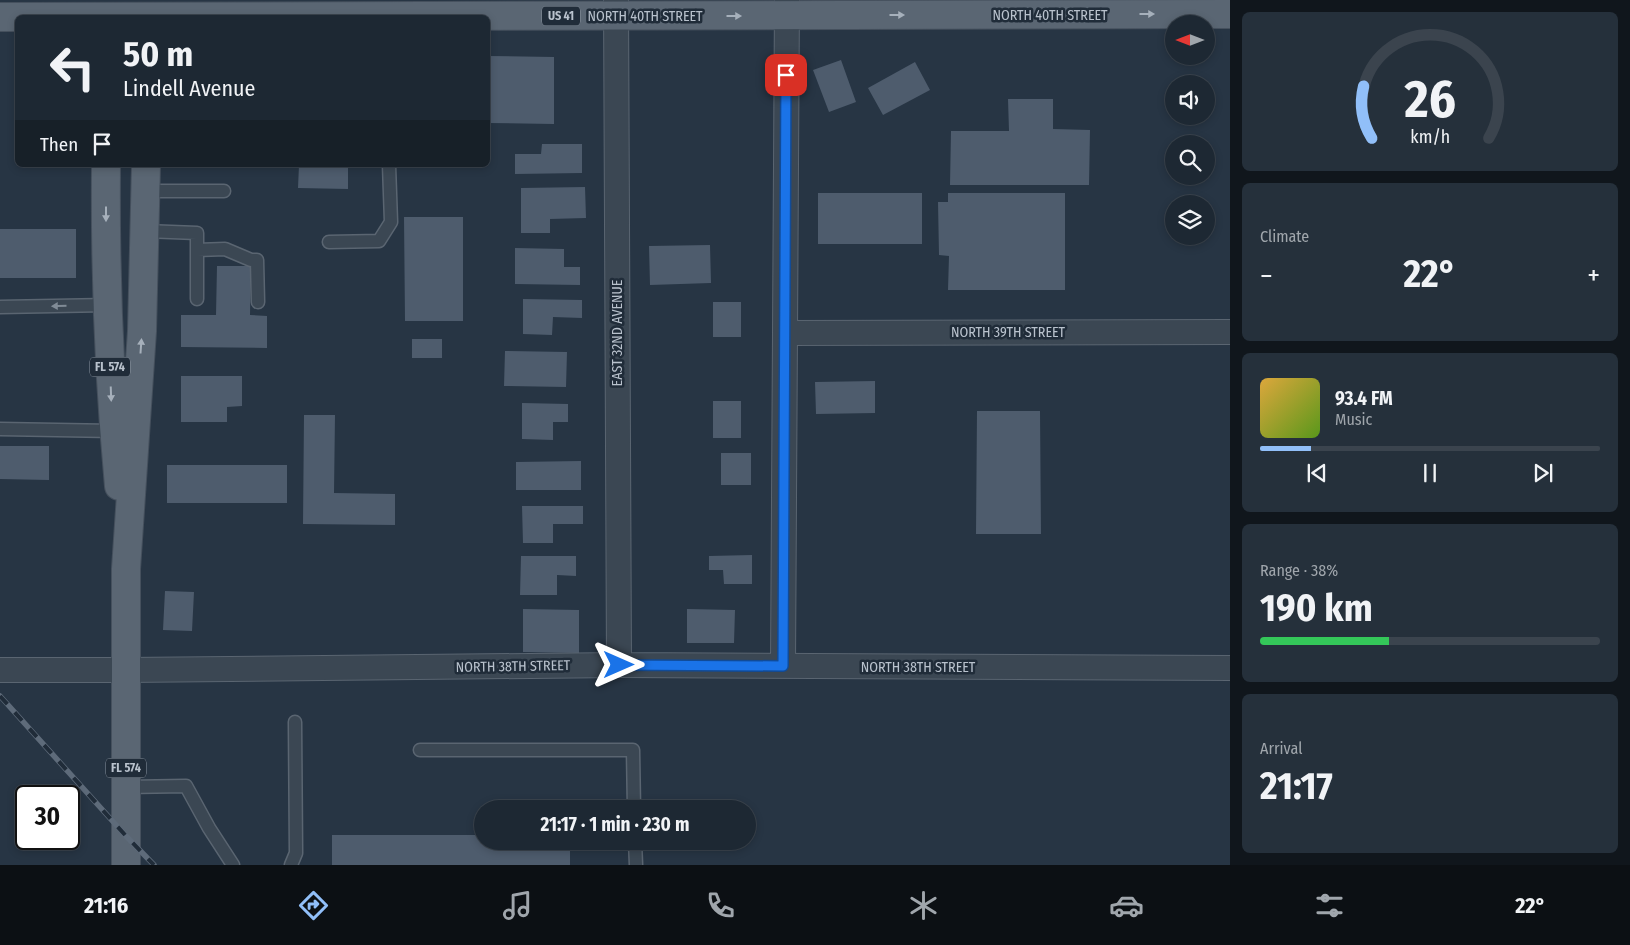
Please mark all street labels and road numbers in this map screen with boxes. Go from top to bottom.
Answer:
road number: US 41 [542,7,580,26]
street label: NORTH 40TH STREET [992,7,1108,24]
street label: NORTH 40TH STREET [587,8,703,25]
street label: EAST 32ND AVENUE [609,279,626,386]
street label: NORTH 39TH STREET [951,324,1066,341]
road number: FL 574 [90,358,130,377]
street label: NORTH 38TH STREET [456,657,571,676]
street label: NORTH 38TH STREET [861,659,976,676]
road number: FL 574 [106,758,146,778]

